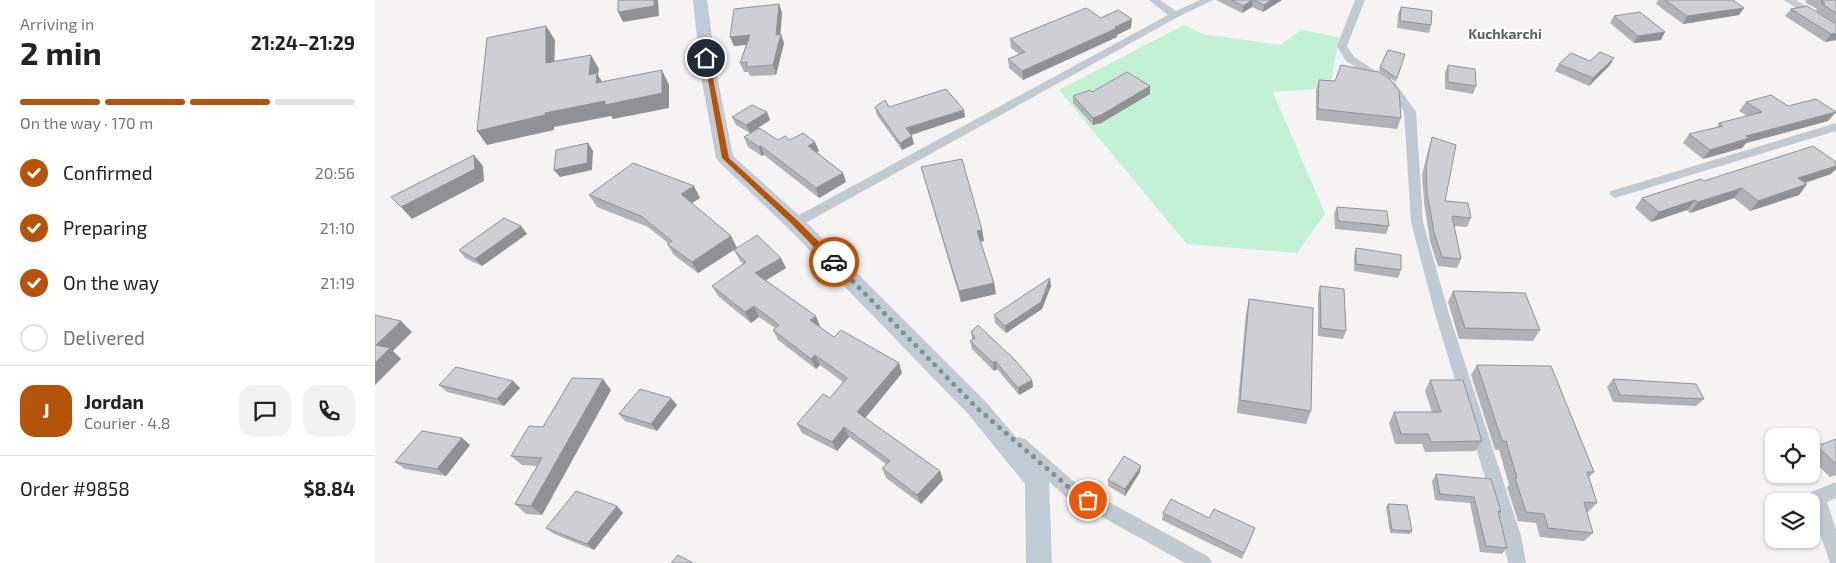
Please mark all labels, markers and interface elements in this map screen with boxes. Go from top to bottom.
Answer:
text: Arriving in [20,14,94,33]
district label: Kuchkarchi [1468,25,1542,42]
text: 21:24–21:29 [251,31,355,54]
text: 2 min [20,33,102,71]
pin [685,37,727,79]
icon: home [692,44,720,72]
text: On the way · 170 m [20,113,153,132]
icon: check [20,159,48,187]
text: Confirmed [63,161,153,184]
text: 20:56 [315,163,355,182]
icon: check [20,214,48,242]
text: Preparing [63,216,147,239]
text: 21:10 [320,218,355,237]
courier [809,237,859,287]
icon: car [820,248,848,276]
icon: check [20,269,48,297]
text: On the way [63,271,159,294]
text: 21:19 [320,273,355,292]
text: Delivered [63,326,145,349]
button: chat [239,385,291,437]
button: phone [303,385,355,437]
text: Jordan [84,390,144,413]
text: J [42,399,50,422]
text: Courier · 4.8 [84,413,171,432]
map controls [1765,428,1820,548]
button: locate [1765,428,1820,483]
text: Order #9858 [20,477,130,500]
text: $8.84 [304,477,355,500]
pin [1067,479,1109,521]
icon: bag [1074,486,1102,514]
button: layers [1765,493,1820,548]

